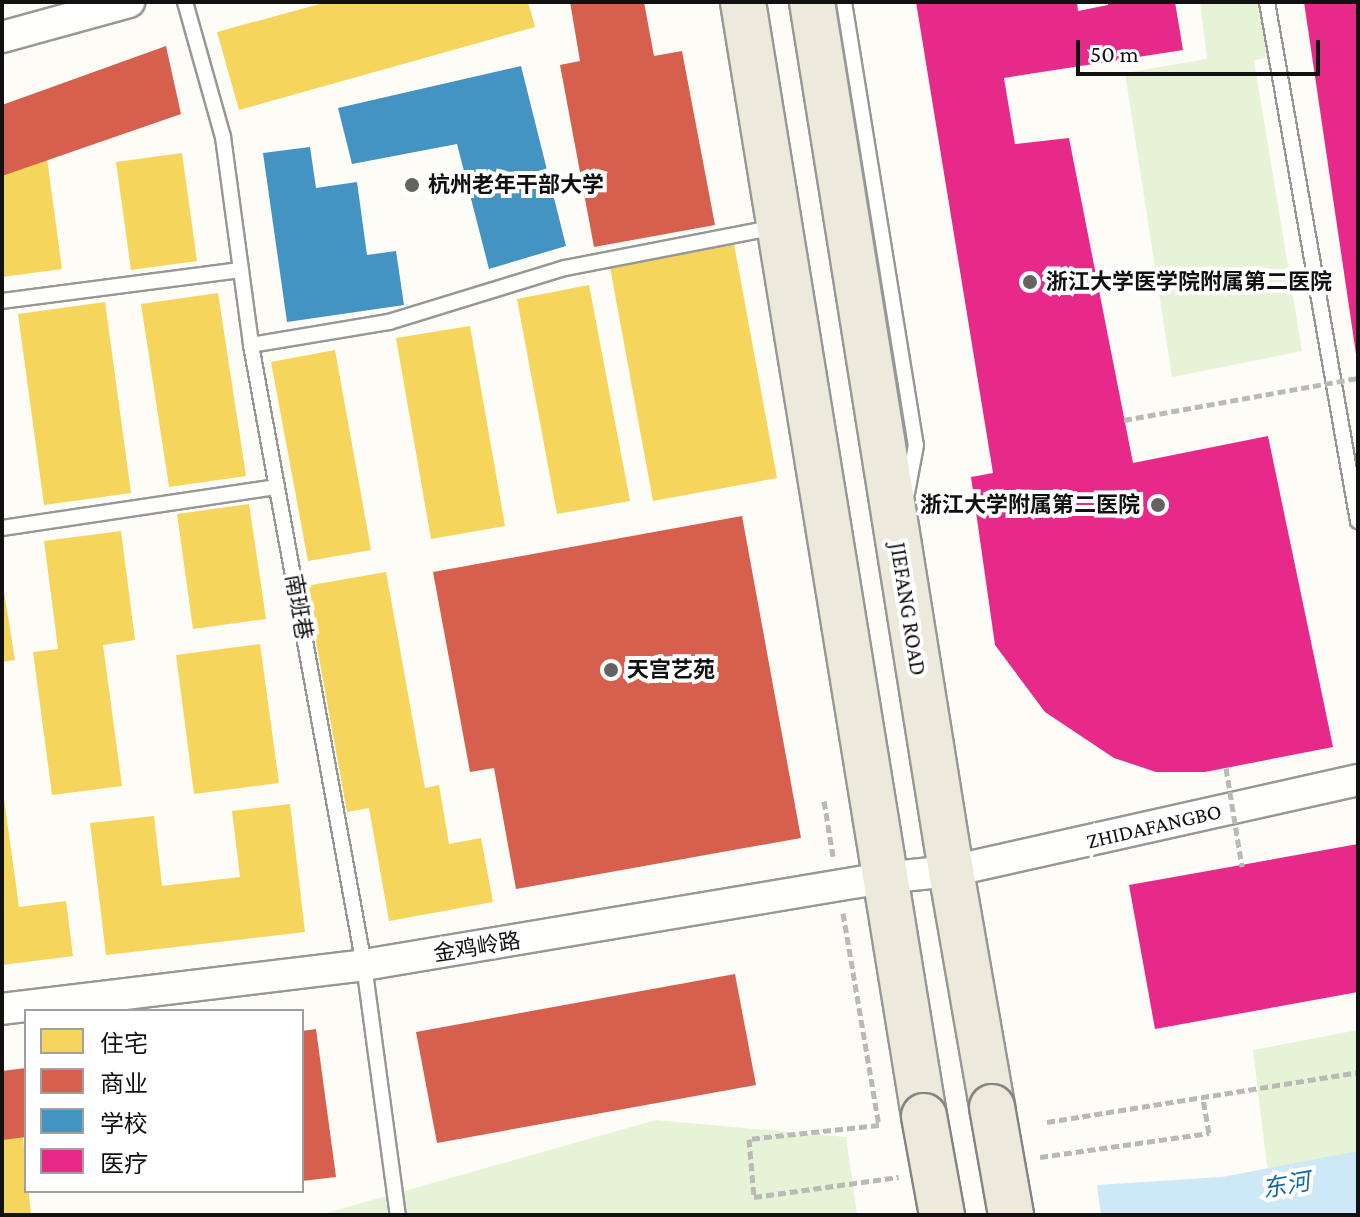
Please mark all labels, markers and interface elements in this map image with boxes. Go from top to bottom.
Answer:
scale bar [1080,24,1324,74]
text: 50 m [1090,40,1139,67]
place label: 杭州老年干部大学 [428,172,604,198]
marker: 杭州老年干部大学 [403,176,421,194]
place label: 浙江大学医学院附属第二医院 [1046,269,1332,295]
marker: 浙江大学医学院附属第二医院 [1021,273,1039,291]
place label: 浙江大学附属第二医院 [920,492,1140,518]
marker: 浙江大学附属第二医院 [1147,494,1169,516]
street label: JIEFANG ROAD [884,541,932,677]
street label: 南班巷 [280,572,318,642]
place label: 天宫艺苑 [627,657,715,683]
marker: 天宫艺苑 [602,661,620,679]
street label: ZHIDAFANGBO [1084,798,1224,854]
street label: 金鸡岭路 [431,927,523,967]
legend [24,1009,304,1193]
text: 住宅 [100,1030,148,1057]
text: 商业 [100,1070,148,1097]
text: 学校 [100,1110,148,1137]
text: 医疗 [100,1150,148,1177]
water label: 东河 [1260,1167,1312,1203]

